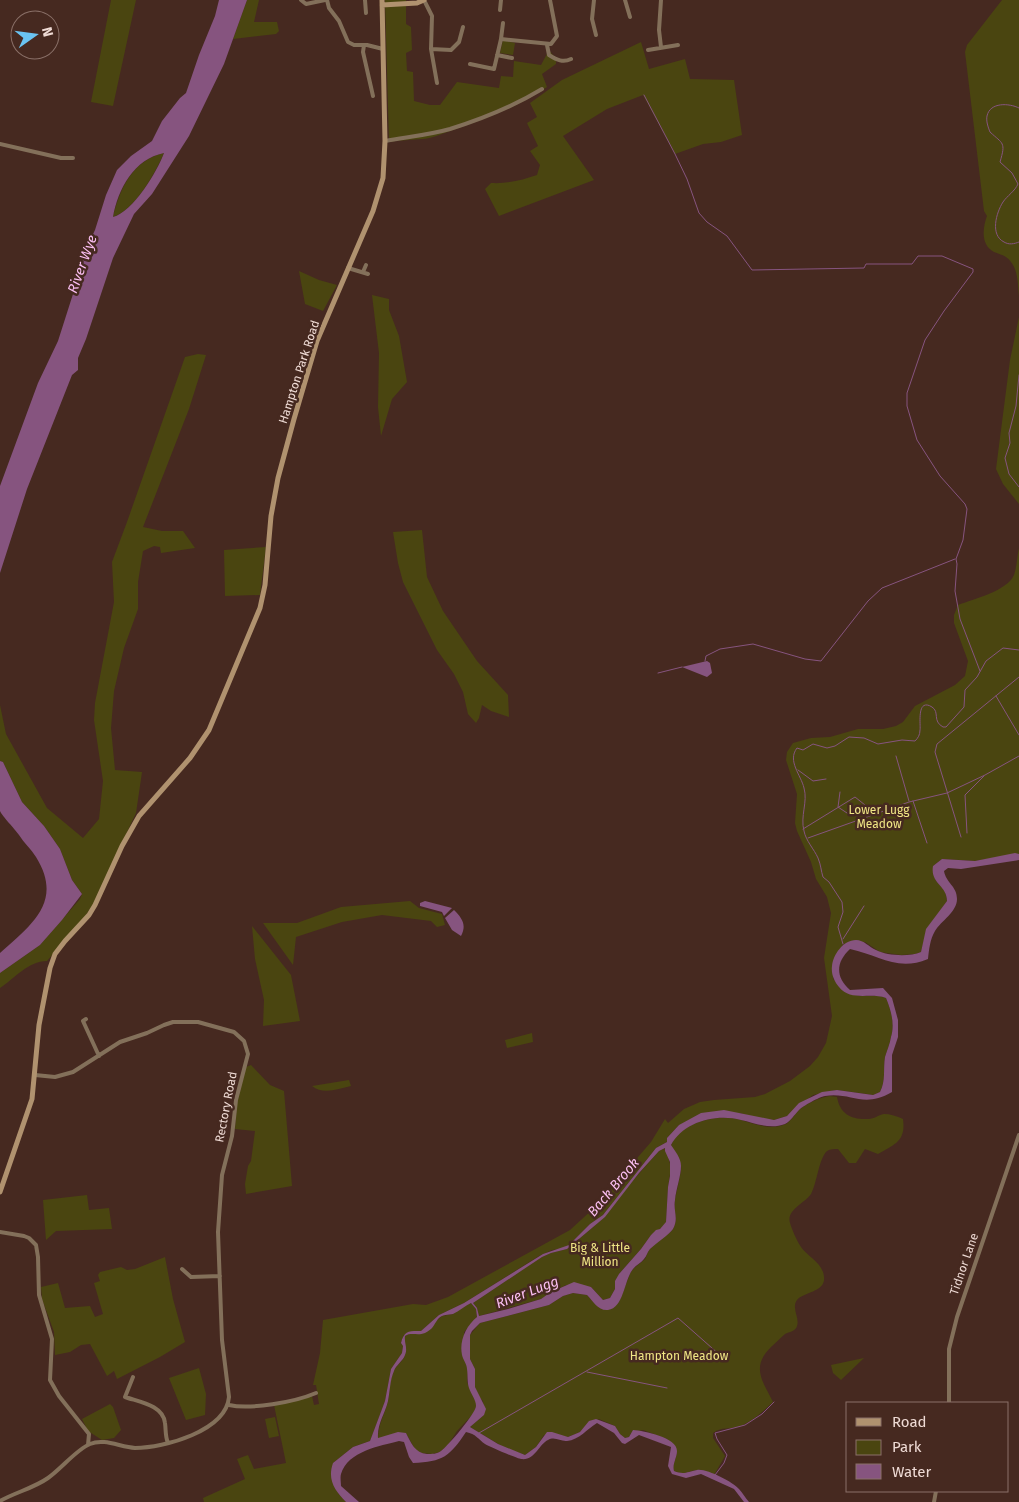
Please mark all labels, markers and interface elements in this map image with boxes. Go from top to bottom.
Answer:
north arrow [10,10,60,60]
text: N [38,25,57,39]
water label: River Wye [64,233,101,296]
street label: Hampton Park Road [276,319,322,425]
park label: Lower Lugg Meadow [849,803,910,831]
street label: Rectory Road [212,1070,240,1144]
water label: Back Brook [584,1154,643,1220]
street label: Tidnor Lane [947,1231,981,1297]
park label: Big & Little Million [570,1241,630,1269]
water label: River Lugg [493,1273,561,1312]
park label: Hampton Meadow [630,1349,729,1363]
legend [846,1402,1009,1492]
text: Road [892,1413,927,1431]
text: Park [892,1438,922,1456]
text: Water [892,1463,931,1481]

